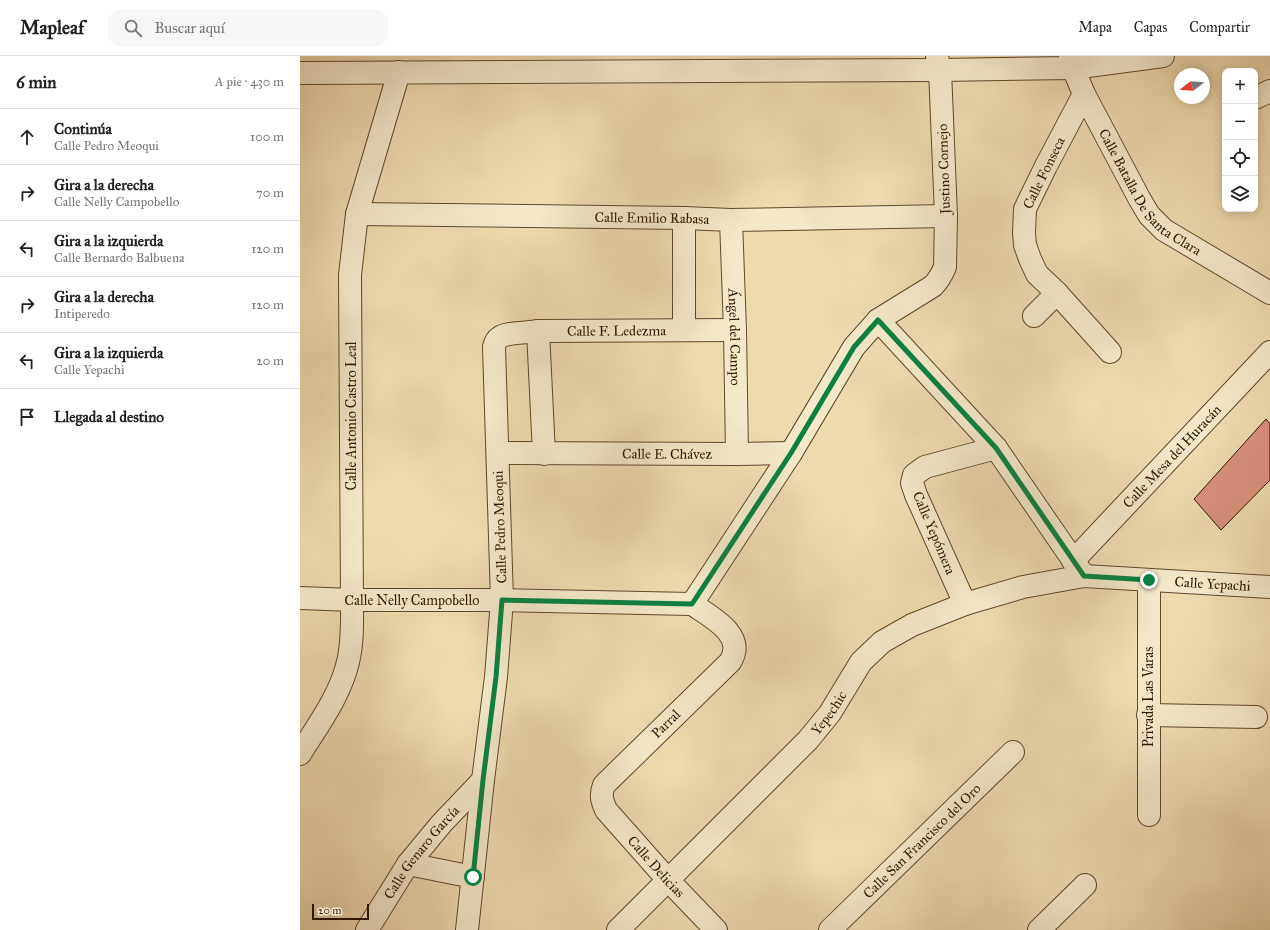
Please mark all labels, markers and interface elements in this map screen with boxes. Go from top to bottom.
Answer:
search box [108,10,388,46]
text: Mapleaf [20,16,84,39]
icon: search [122,17,144,39]
text: Buscar aquí [154,19,225,37]
text: Mapa [1079,19,1112,36]
text: Capas [1134,19,1167,36]
text: Compartir [1189,19,1250,36]
north arrow [1174,68,1210,104]
map controls [1222,68,1258,212]
button: + [1222,68,1258,104]
text: 6 min [16,72,57,93]
text: A pie · 430 m [215,74,284,90]
button: − [1222,104,1258,140]
text: Continúa [54,120,112,138]
street label: Justino Cornejo [934,124,955,216]
icon: ahead [16,126,38,148]
street label: Calle Batalla De Santa Clara [1095,126,1204,259]
text: 100 m [250,129,284,145]
street label: Calle Fonseca [1019,134,1069,212]
text: Calle Pedro Meoqui [54,138,159,154]
button: locate [1222,140,1258,176]
text: Gira a la derecha [54,176,154,194]
button: layers [1222,176,1258,212]
icon: right [16,182,38,204]
text: 70 m [256,185,284,201]
text: Calle Nelly Campobello [54,194,179,210]
street label: Calle Emilio Rabasa [594,208,710,228]
text: Gira a la izquierda [54,232,163,250]
icon: left [16,238,38,260]
text: 120 m [251,241,284,257]
text: Calle Bernardo Balbuena [54,250,185,266]
street label: Ángel del Campo [725,287,744,386]
text: Gira a la derecha [54,288,154,306]
icon: right [16,294,38,316]
text: 120 m [251,297,284,313]
text: Intiperedo [54,306,110,322]
street label: Calle F. Ledezma [567,322,666,339]
street label: Calle Antonio Castro Leal [343,341,360,491]
text: Gira a la izquierda [54,344,163,362]
icon: left [16,350,38,372]
text: 20 m [256,353,284,369]
text: Calle Yepachi [54,362,125,378]
street label: Calle Mesa del Huracán [1119,401,1225,511]
icon: arrive [16,406,38,428]
text: Llegada al destino [54,408,164,426]
street label: Calle E. Chávez [622,445,712,462]
street label: Calle Pedro Meoqui [490,470,511,584]
street label: Calle Yepómera [909,489,959,577]
route end [1140,571,1158,589]
street label: Calle Yepachi [1174,573,1251,594]
street label: Calle Nelly Campobello [344,591,479,609]
street label: Privada Las Varas [1140,647,1157,747]
street label: Yepechic [807,688,850,738]
street label: Parral [648,706,684,742]
street label: Calle San Francisco del Oro [859,780,984,902]
street label: Calle Genaro García [380,802,463,902]
street label: Calle Delicias [624,832,689,901]
route start [464,868,482,886]
scale bar [312,902,369,921]
text: 20 m [318,904,341,917]

